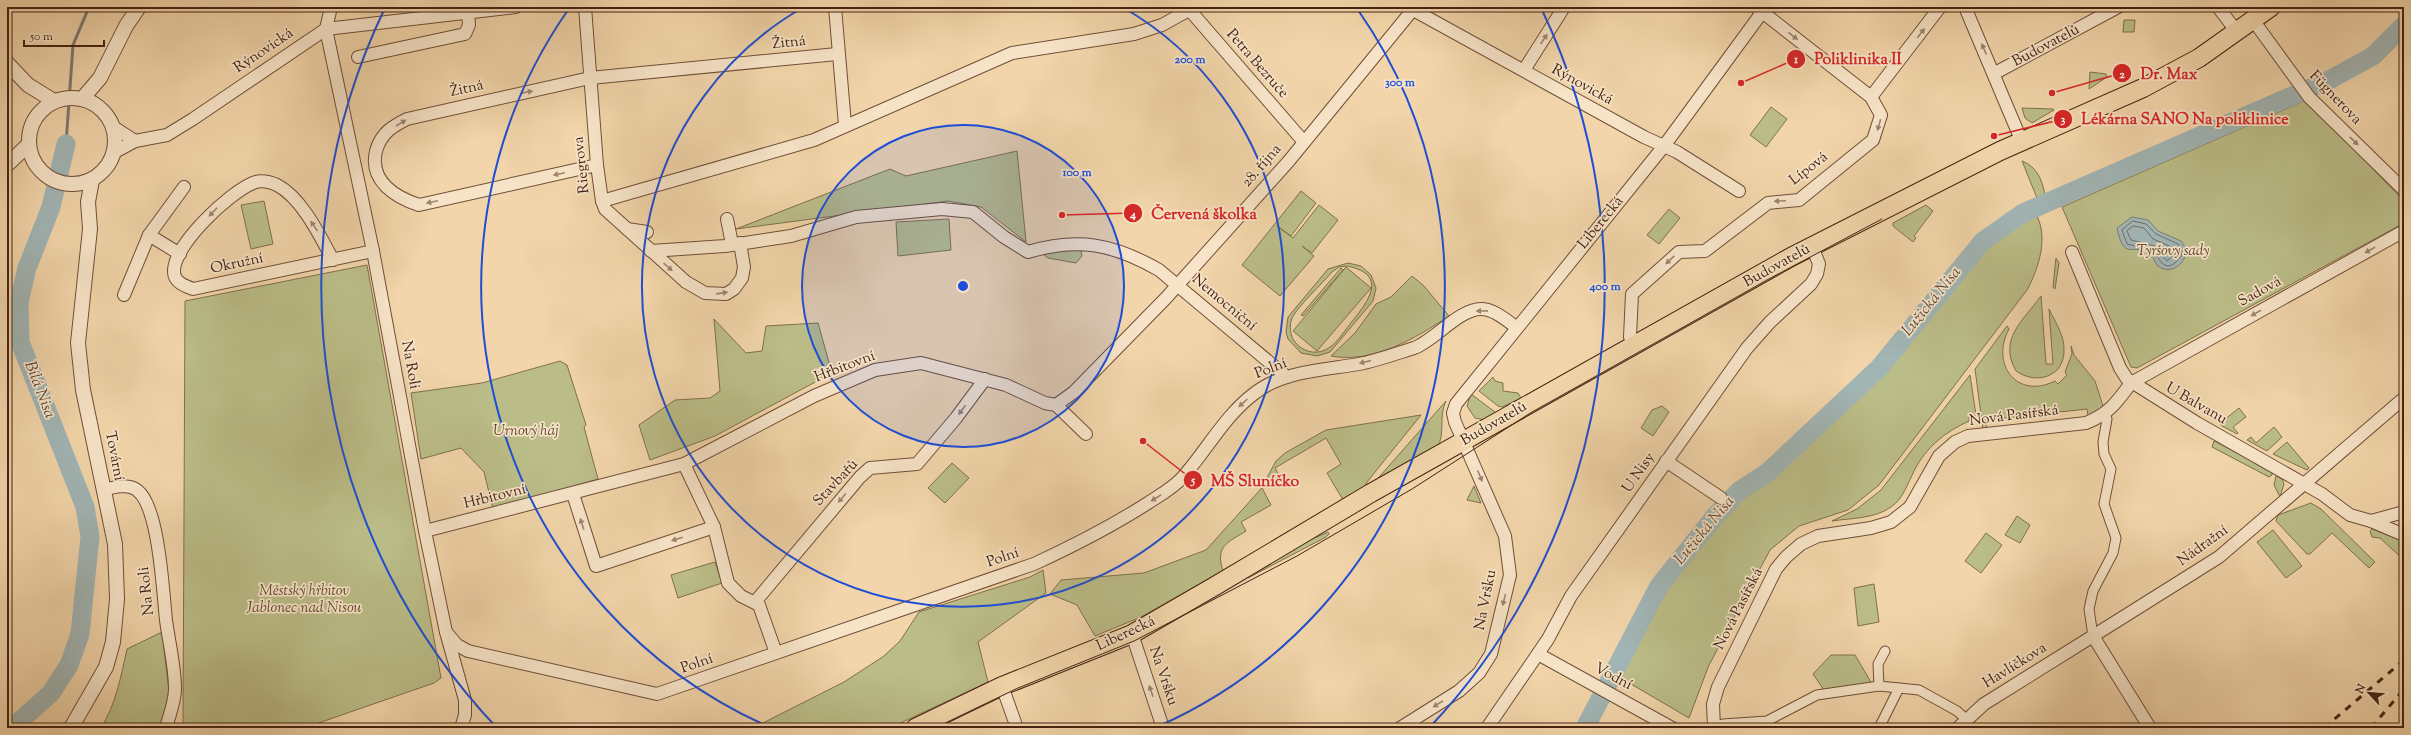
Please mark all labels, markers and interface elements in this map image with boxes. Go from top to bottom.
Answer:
street label: Budovatelů [2009,19,2084,73]
scale bar [24,22,104,48]
street label: Rýnovická [230,23,298,79]
street label: Petra Bezruče [1221,25,1293,103]
text: 50 m [29,28,53,46]
one-way arrow [1916,28,1925,39]
street label: Žitná [771,30,807,55]
one-way arrow [1788,32,1799,40]
one-way arrow [1540,34,1548,44]
one-way arrow [1981,44,1987,55]
callout: Poliklinika II [1786,45,1910,73]
text: Poliklinika II [1814,49,1903,72]
text: 200 m [1175,51,1205,69]
text: 1 [1793,51,1799,69]
street label: Rýnovická [1547,59,1617,111]
callout: Dr. Max [2112,59,2205,87]
text: Dr. Max [2141,64,2198,87]
text: 2 [2119,66,2125,84]
street label: Fügnerova [2304,66,2366,130]
street label: Žitná [448,74,486,103]
text: 300 m [1385,74,1415,92]
one-way arrow [520,89,533,95]
callout: Lékárna SANO Na poliklinice [2053,105,2297,133]
text: Lékárna SANO Na poliklinice [2081,109,2289,132]
text: 3 [2061,111,2066,129]
one-way arrow [395,119,407,126]
one-way arrow [1875,119,1881,131]
street label: Riegrova [569,135,595,195]
one-way arrow [2349,136,2359,146]
street label: 28. října [1237,140,1287,192]
street label: Lípová [1785,147,1833,191]
text: 100 m [1061,164,1092,182]
one-way arrow [553,171,565,177]
street label: Liberecká [1573,192,1629,254]
one-way arrow [1773,198,1786,204]
one-way arrow [426,199,438,205]
callout: Červená školka [1123,199,1264,227]
text: Červená školka [1151,203,1257,227]
text: 4 [1129,206,1136,224]
one-way arrow [208,207,218,217]
one-way arrow [310,221,318,231]
street label: Budovatelů [1740,239,1815,293]
park label: Tyršovy sady [2137,241,2209,262]
one-way arrow [2364,246,2376,253]
street label: Okružní [209,248,265,280]
one-way arrow [1665,255,1675,265]
one-way arrow [663,262,674,271]
water label: Lužická Nisa [1897,262,1967,342]
street label: Nemocniční [1187,270,1261,336]
street label: Sadová [2235,272,2285,312]
text: 400 m [1588,278,1621,296]
centre of rings [956,279,970,293]
one-way arrow [716,290,728,297]
one-way arrow [1475,308,1488,314]
one-way arrow [2250,309,2262,316]
street label: Na Roli [395,339,425,391]
street label: Hřbitovní [812,346,878,388]
street label: Polní [1252,353,1290,385]
water label: Bílá Nisa [18,358,60,422]
one-way arrow [1358,360,1371,366]
street label: U Balvanu [2161,378,2231,430]
street label: Budovatelů [1457,396,1531,451]
one-way arrow [1238,398,1249,407]
street label: Nová Pasířská [1968,400,2060,432]
one-way arrow [958,405,966,416]
park label: Urnový háj [493,421,559,442]
street label: Tovární [99,429,129,483]
street label: U Nisy [1618,448,1661,497]
street label: Stavbařů [809,455,864,511]
callout: MŠ Sluníčko [1183,466,1307,494]
text: MŠ Sluníčko [1211,470,1300,494]
one-way arrow [1477,470,1483,481]
text: 5 [1190,472,1196,490]
street label: Hřbitovní [462,479,528,515]
one-way arrow [838,492,847,503]
water label: Lužická Nisa [1669,492,1741,570]
one-way arrow [1151,494,1161,502]
one-way arrow [579,517,585,529]
street label: Nádražní [2173,520,2233,572]
one-way arrow [671,536,683,542]
street label: Polní [984,543,1022,573]
street label: Nová Pasířská [1709,564,1769,654]
street label: Na Roli [134,566,160,616]
street label: Na Vršku [1470,568,1502,632]
park label: Městský hřbitov Jablonec nad Nisou [245,581,362,619]
one-way arrow [1501,594,1507,606]
street label: Liberecká [1093,611,1159,657]
street label: Havlíčkova [1979,638,2051,694]
street label: Na Vršku [1143,644,1183,709]
street label: Polní [678,649,716,679]
street label: Vodní [1590,658,1636,696]
north arrow [2349,673,2389,713]
text: N [2351,681,2370,697]
one-way arrow [1147,685,1153,697]
one-way arrow [1432,701,1444,708]

